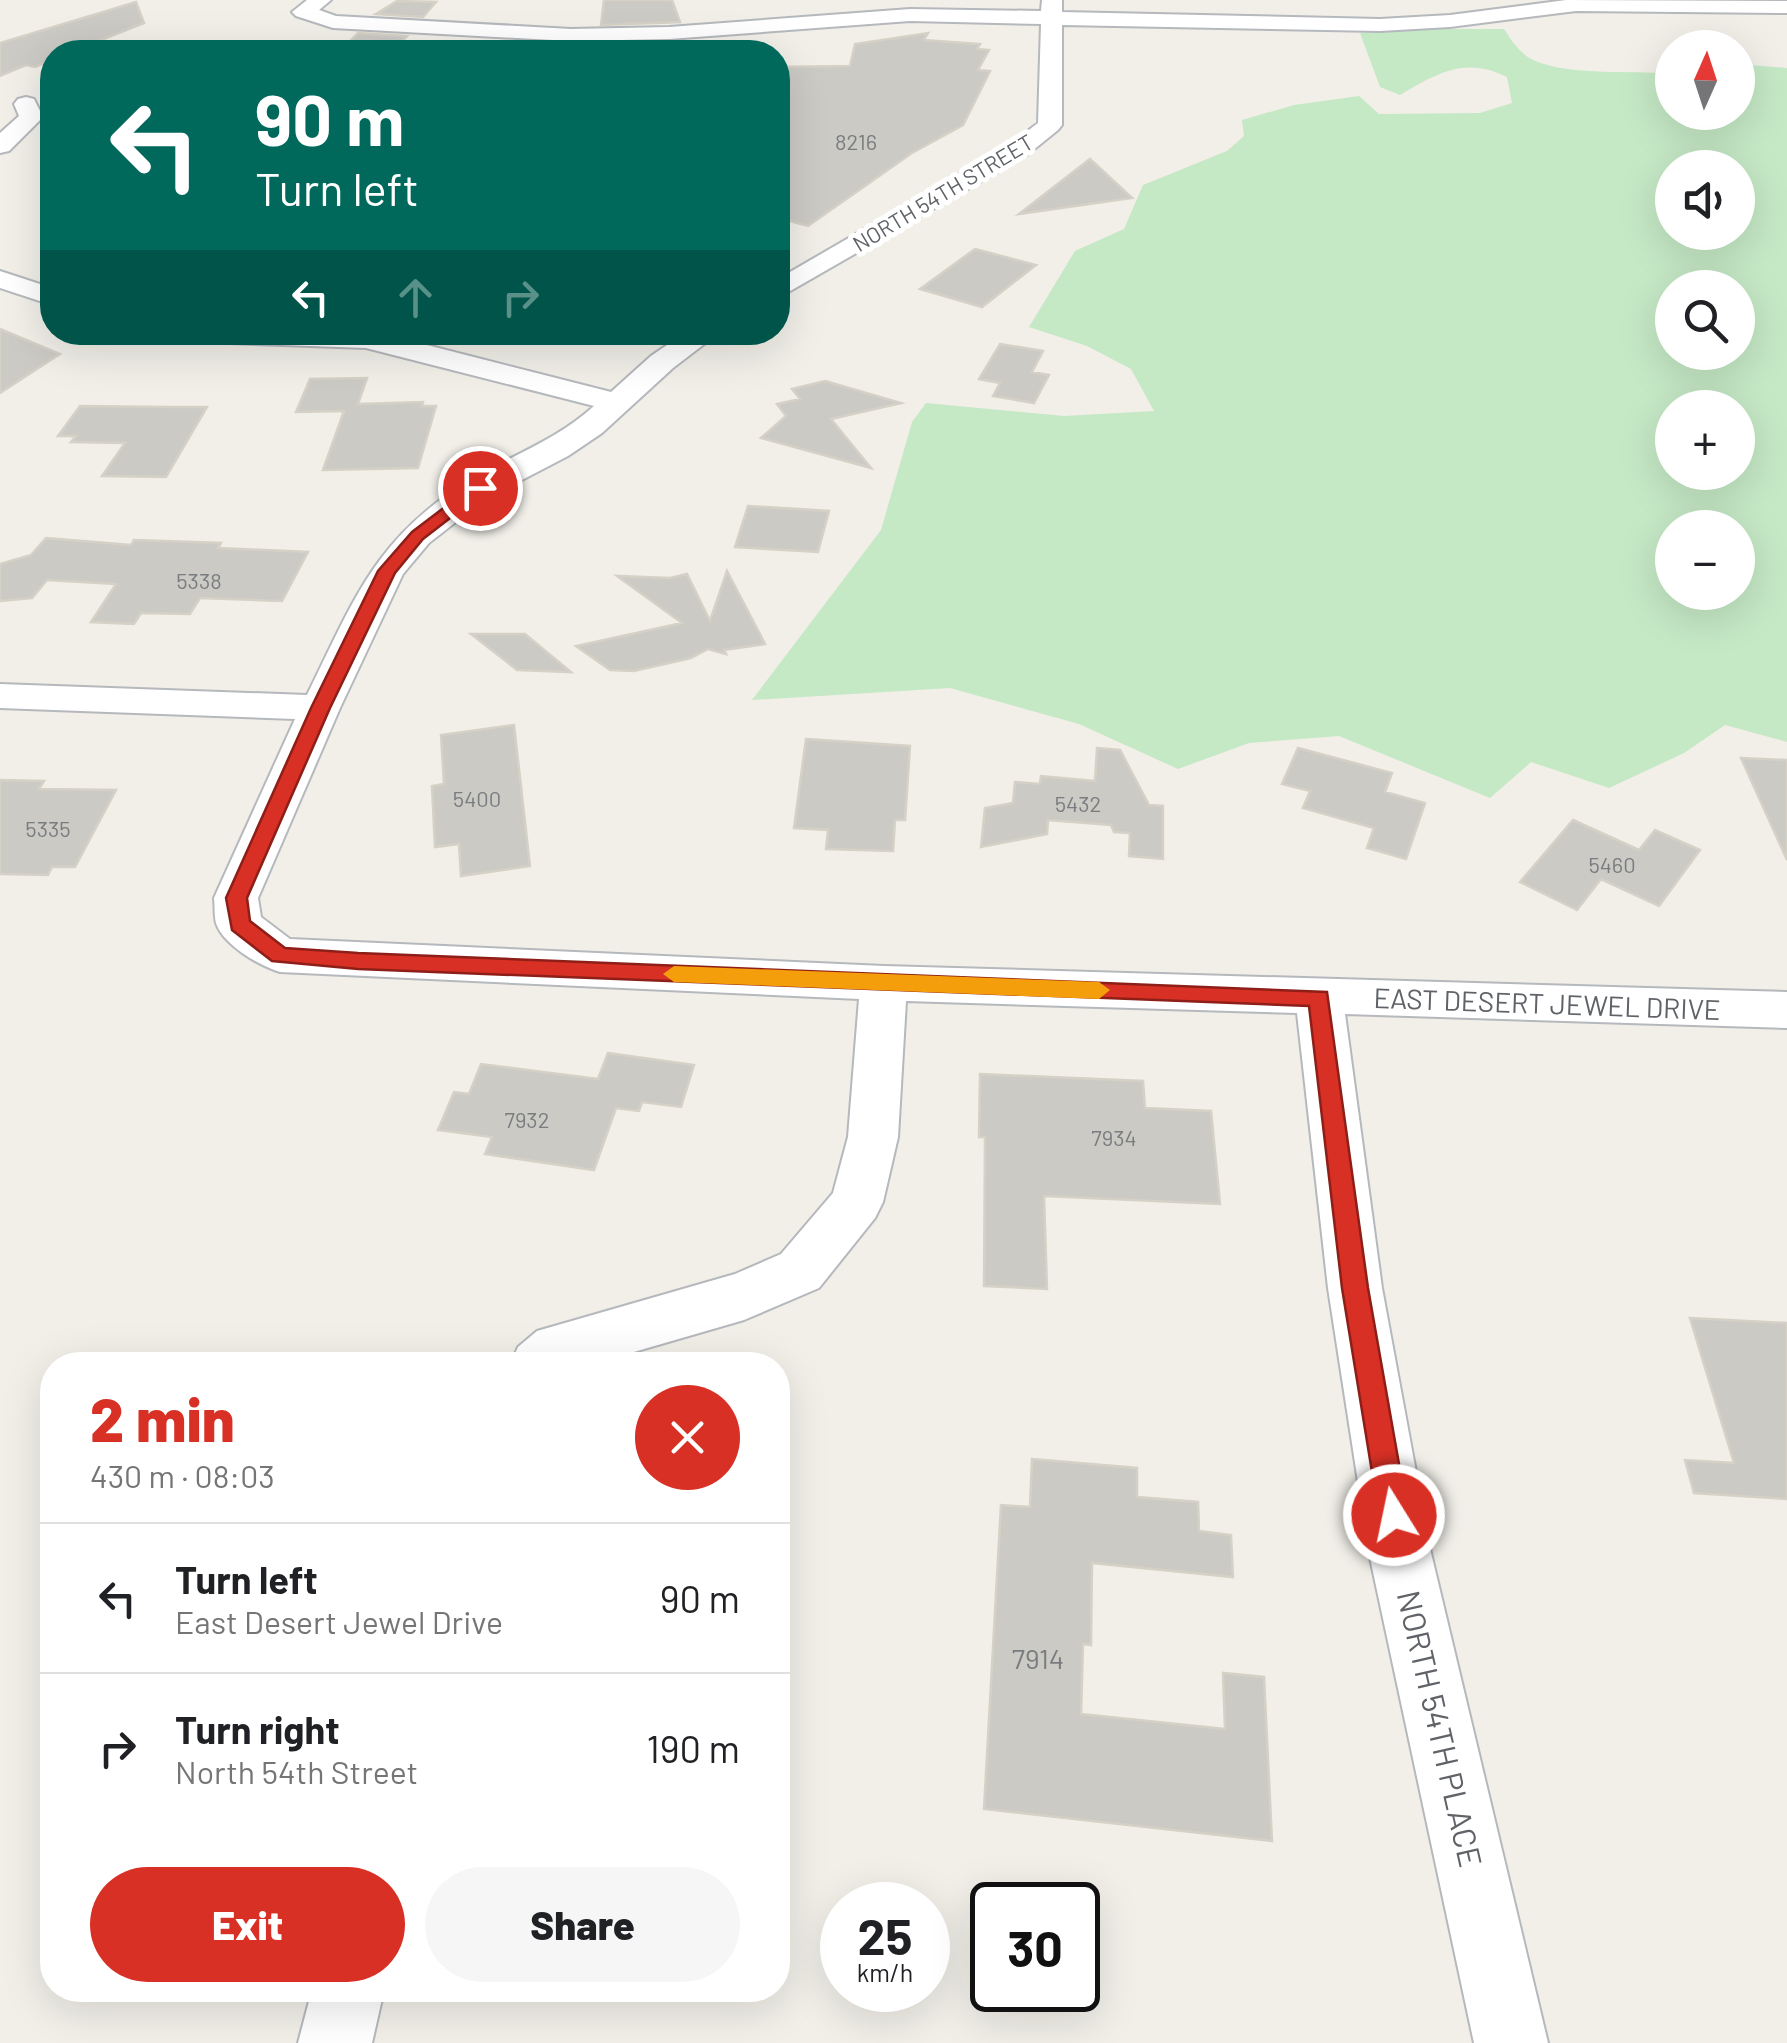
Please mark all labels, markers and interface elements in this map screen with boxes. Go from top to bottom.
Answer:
north arrow [1655,30,1755,130]
map controls [1655,30,1755,610]
text: 90 m [255,76,405,160]
icon: left [90,80,220,210]
house number: 8216 [835,128,877,154]
street label: NORTH 54TH STREET [848,128,1037,256]
button: sound [1655,150,1755,250]
text: Turn left [255,161,419,215]
icon: left [283,270,338,325]
icon: ahead [388,270,443,325]
icon: right [493,270,548,325]
button: search [1655,270,1755,370]
button: + [1655,390,1755,490]
pin [438,446,523,531]
icon: arrive [453,461,508,516]
button: − [1655,510,1755,610]
house number: 5338 [176,567,222,593]
house number: 5400 [453,785,501,811]
house number: 5432 [1055,790,1101,816]
house number: 5335 [25,815,71,841]
house number: 5460 [1588,851,1636,877]
street label: EAST DESERT JEWEL DRIVE [1373,980,1721,1026]
house number: 7932 [505,1106,550,1132]
house number: 7934 [1091,1124,1137,1150]
text: 2 min [90,1382,235,1454]
button: close [635,1385,740,1490]
text: 430 m · 08:03 [90,1456,275,1494]
position arrow [1342,1463,1446,1567]
text: Turn left [175,1556,318,1602]
icon: left [90,1571,145,1626]
text: 90 m [660,1575,740,1621]
street label: NORTH 54TH PLACE [1391,1587,1491,1870]
text: East Desert Jewel Drive [175,1602,503,1640]
house number: 7914 [1012,1641,1064,1675]
text: Turn right [175,1706,340,1752]
icon: right [90,1721,145,1776]
text: 190 m [646,1725,740,1771]
text: North 54th Street [175,1752,418,1790]
button: Exit [90,1867,405,1982]
button: Share [425,1867,740,1982]
speed limit sign: 30 [970,1882,1100,2012]
text: 25 [858,1905,912,1965]
text: km/h [857,1957,913,1987]

